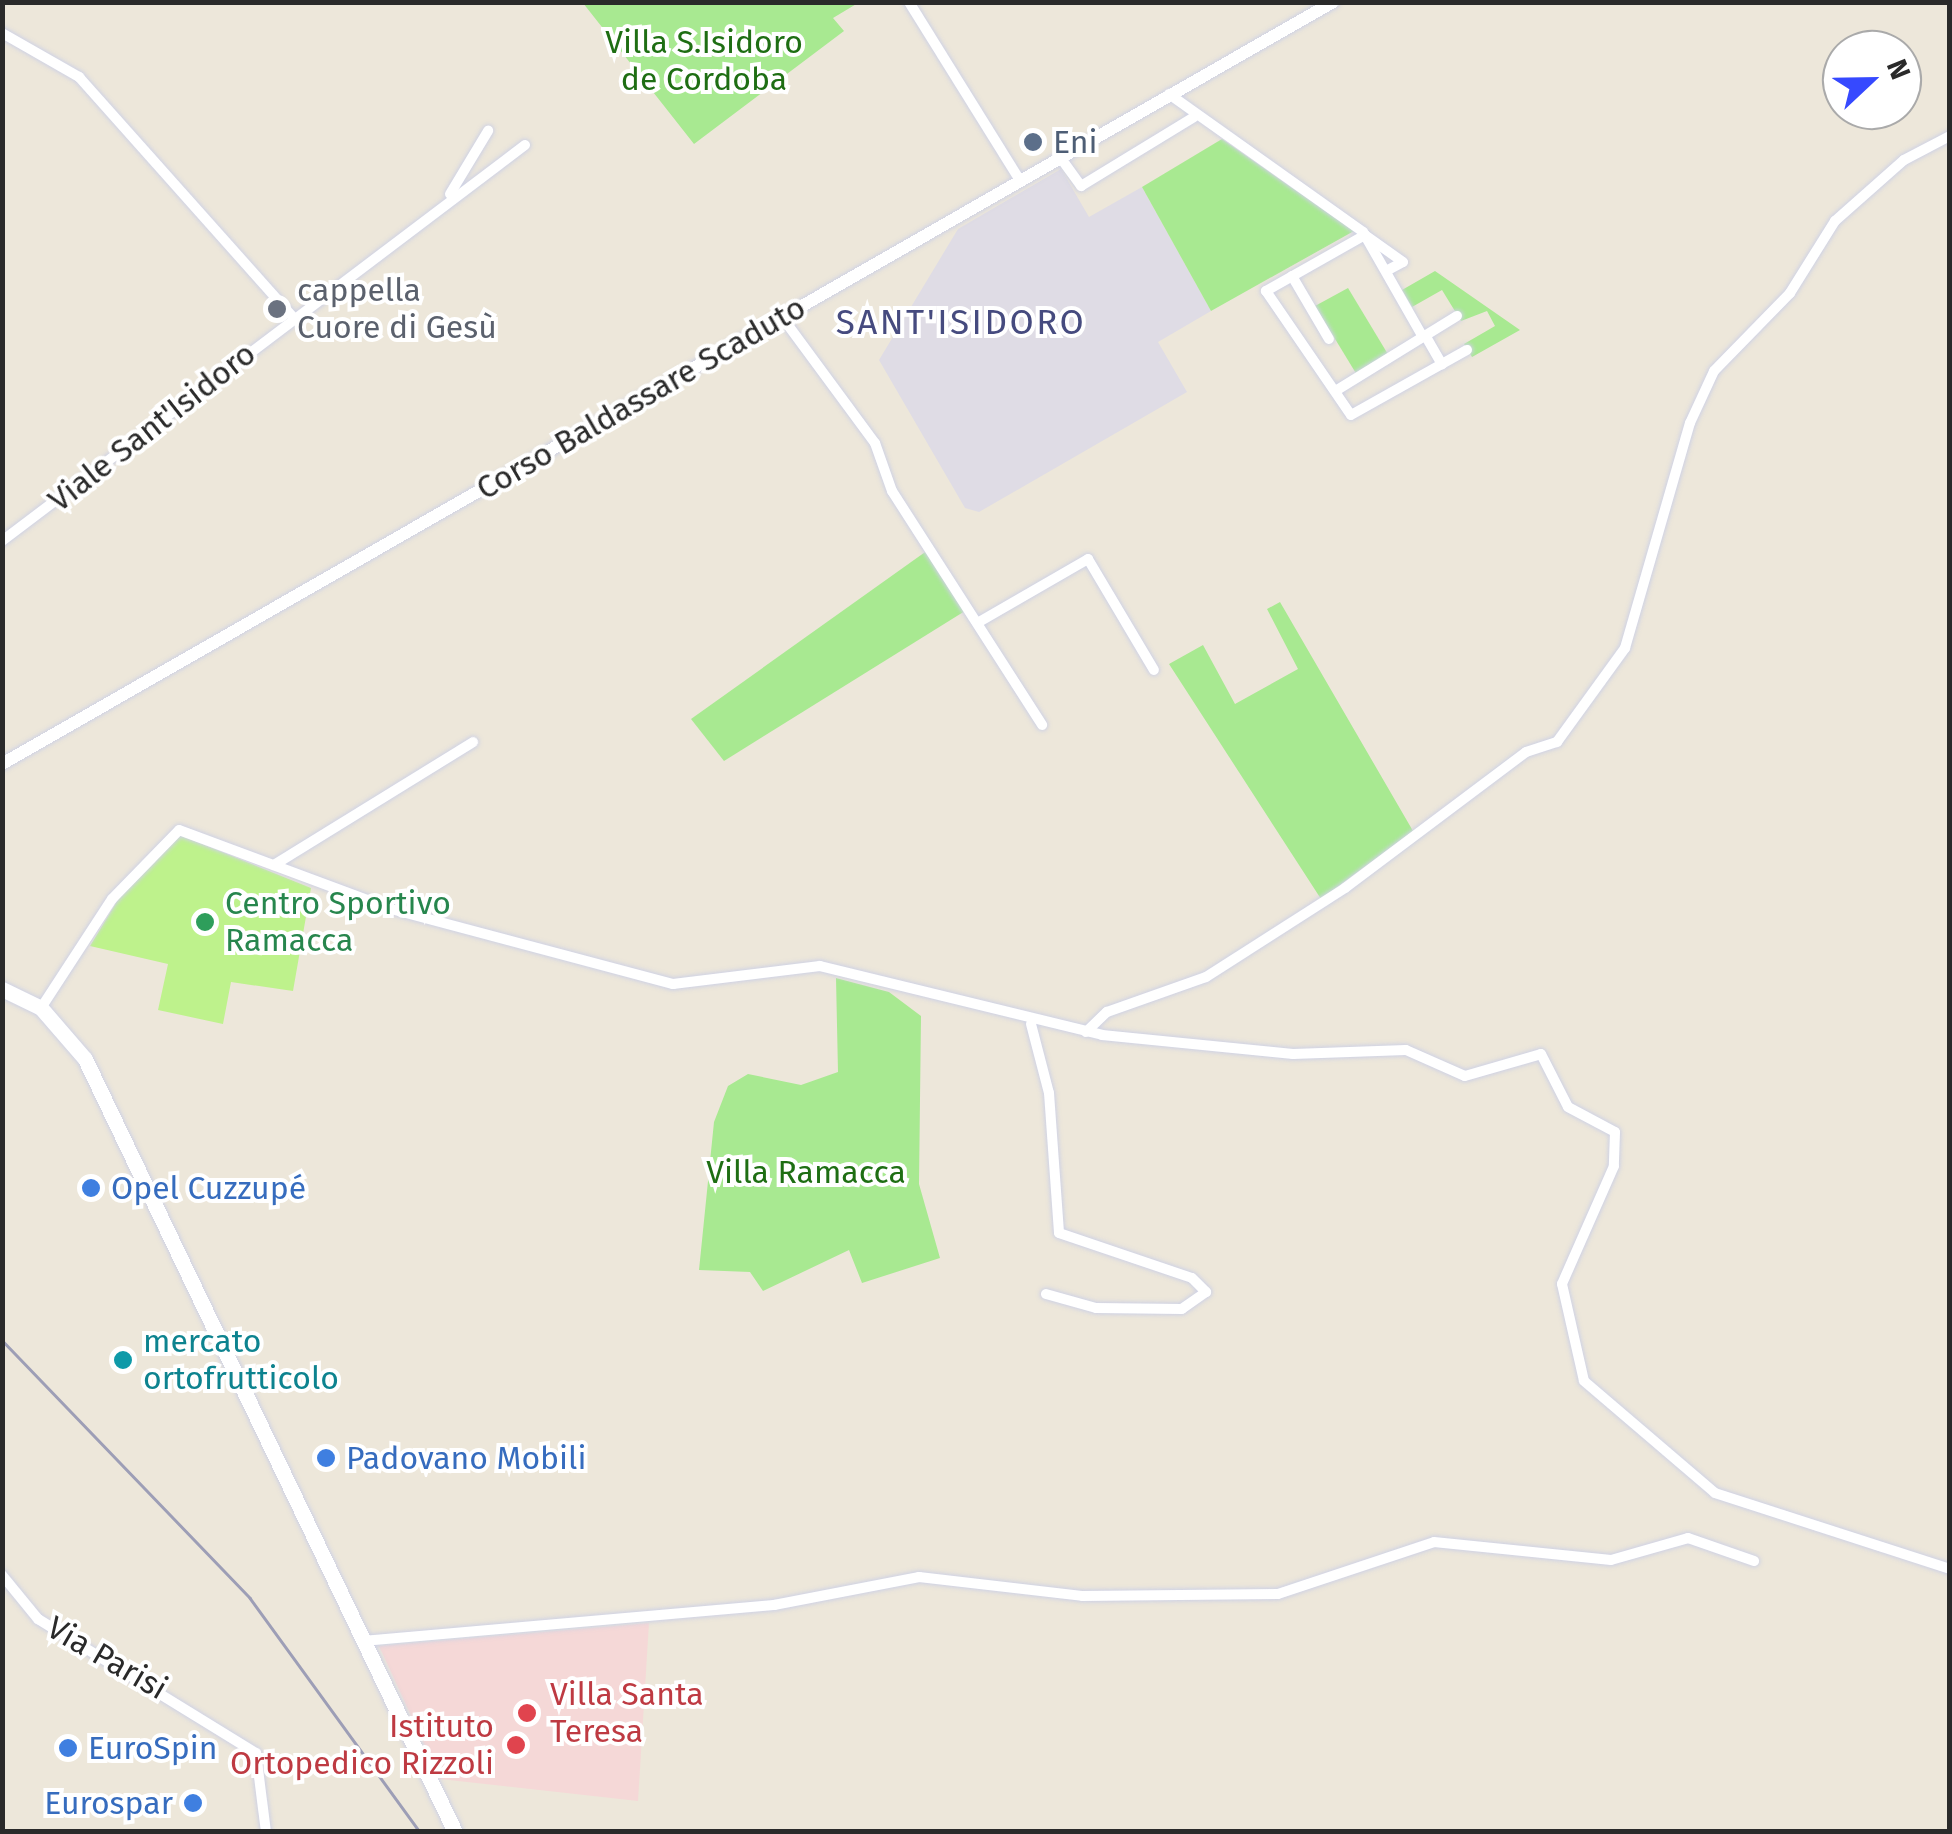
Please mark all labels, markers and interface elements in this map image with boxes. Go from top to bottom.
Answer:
park label: Villa S.Isidoro de Cordoba [605,24,803,99]
north arrow [1822,30,1922,130]
text: N [1880,55,1917,84]
place label: Eni [1053,123,1098,161]
marker: Eni [1022,131,1044,153]
place label: cappella Cuore di Gesù [297,272,497,347]
street label: Corso Baldassare Scaduto [470,288,812,508]
marker: cappella Cuore di Gesù [266,298,288,320]
district label: SANT'ISIDORO [836,301,1086,343]
street label: Viale Sant'Isidoro [41,334,263,520]
place label: Centro Sportivo Ramacca [225,885,451,960]
marker: Centro Sportivo Ramacca [194,911,216,933]
park label: Villa Ramacca [706,1153,906,1191]
place label: Opel Cuzzupé [111,1169,306,1207]
marker: Opel Cuzzupé [80,1177,102,1199]
place label: mercato ortofrutticolo [143,1323,339,1398]
marker: mercato ortofrutticolo [112,1349,134,1371]
place label: Padovano Mobili [346,1439,587,1477]
marker: Padovano Mobili [315,1447,337,1469]
street label: Via Parisi [40,1608,174,1708]
place label: Villa Santa Teresa [550,1676,704,1751]
marker: Villa Santa Teresa [514,1700,540,1726]
place label: Istituto Ortopedico Rizzoli [230,1708,494,1783]
place label: EuroSpin [88,1729,218,1767]
marker: Istituto Ortopedico Rizzoli [503,1732,529,1758]
marker: EuroSpin [57,1737,79,1759]
place label: Eurospar [44,1784,173,1822]
marker: Eurospar [182,1792,204,1814]

